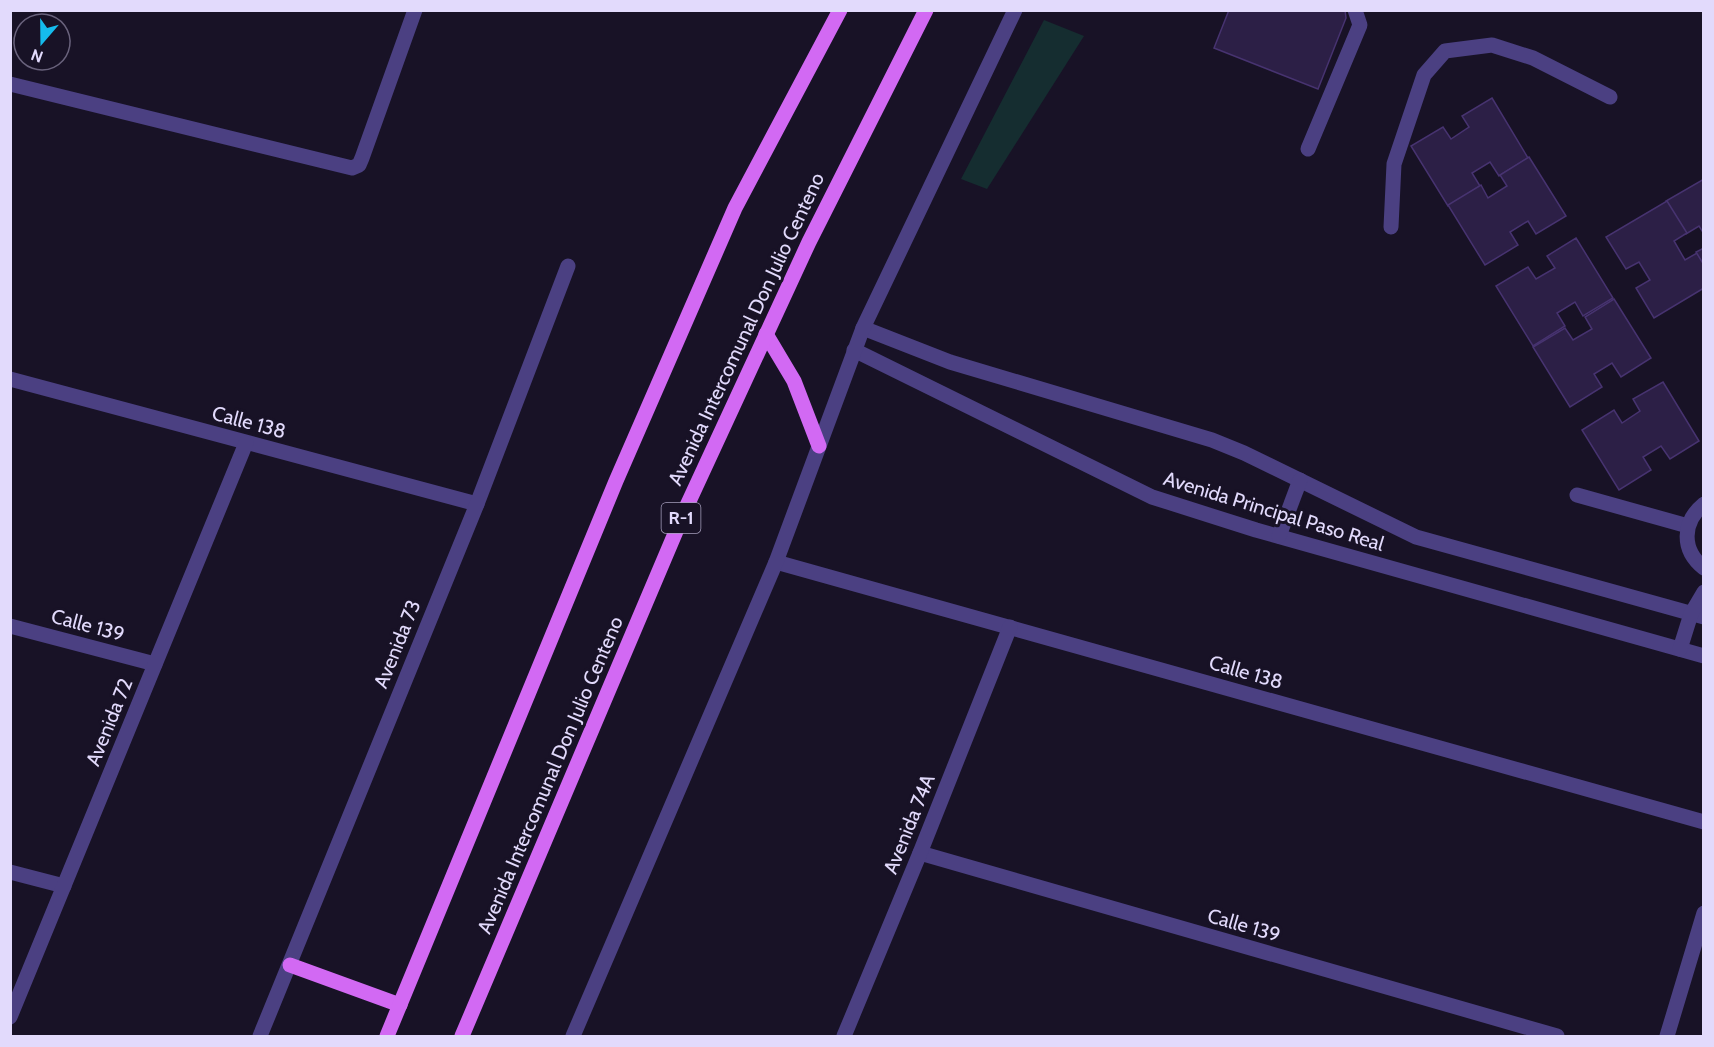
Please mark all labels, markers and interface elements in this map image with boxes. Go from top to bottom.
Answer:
north arrow [12,12,72,72]
text: N [28,45,46,66]
street label: Avenida Intercomunal Don Julio Centeno [663,169,829,489]
street label: Calle 138 [209,401,289,443]
street label: Avenida Principal Paso Real [1161,466,1387,556]
road number: R-1 [662,503,700,533]
street label: Avenida 73 [368,596,426,692]
street label: Calle 139 [49,604,127,646]
street label: Avenida Intercomunal Don Julio Centeno [472,613,628,937]
street label: Calle 138 [1206,650,1286,694]
street label: Avenida 72 [81,675,137,769]
street label: Avenida 74A [878,770,940,877]
street label: Calle 139 [1205,903,1283,947]

